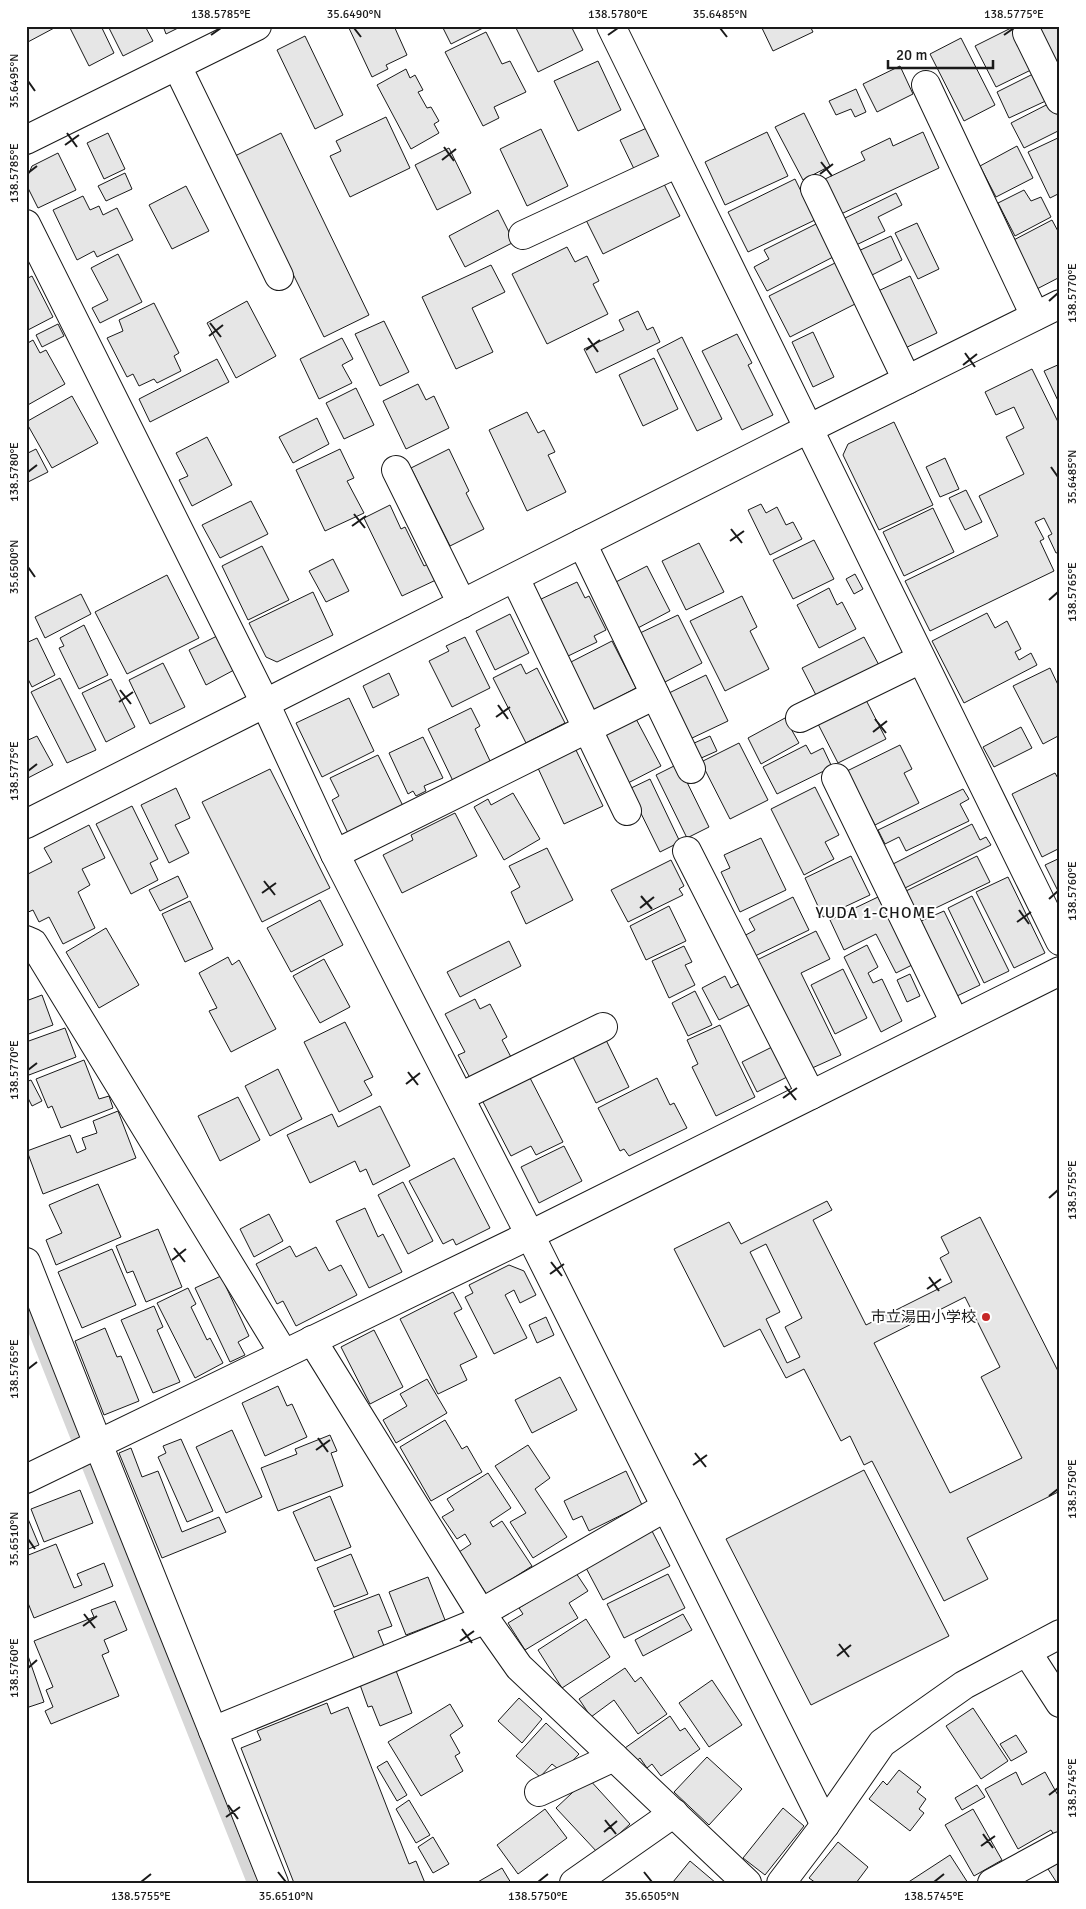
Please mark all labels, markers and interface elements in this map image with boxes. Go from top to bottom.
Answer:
text: 138.5785°E [191,7,251,22]
text: 35.6490°N [327,7,381,22]
text: 138.5780°E [588,7,648,22]
text: 35.6485°N [693,7,747,22]
text: 138.5775°E [984,7,1044,22]
scale bar [888,38,994,70]
text: 20 m [896,46,927,64]
text: 35.6495°N [7,54,22,108]
text: 138.5785°E [7,143,22,203]
text: 138.5770°E [1065,263,1080,323]
text: 138.5780°E [7,442,22,502]
text: 35.6485°N [1065,450,1080,504]
text: 35.6500°N [7,540,22,594]
text: 138.5765°E [1065,562,1080,622]
text: 138.5775°E [7,741,22,801]
text: 138.5760°E [1065,861,1080,921]
district label: YUDA 1-CHOME [816,903,936,923]
text: 138.5770°E [7,1040,22,1100]
text: 138.5755°E [1065,1160,1080,1220]
place label: 市立湯田小学校 [871,1308,976,1326]
marker: 市立湯田小学校 [980,1311,992,1323]
text: 138.5765°E [7,1339,22,1399]
text: 138.5750°E [1065,1459,1080,1519]
text: 35.6510°N [7,1512,22,1566]
text: 138.5760°E [7,1638,22,1698]
text: 138.5745°E [1065,1758,1080,1818]
text: 138.5755°E [111,1889,171,1904]
text: 35.6510°N [259,1889,313,1904]
text: 138.5750°E [508,1889,568,1904]
text: 35.6505°N [625,1889,679,1904]
text: 138.5745°E [904,1889,964,1904]

